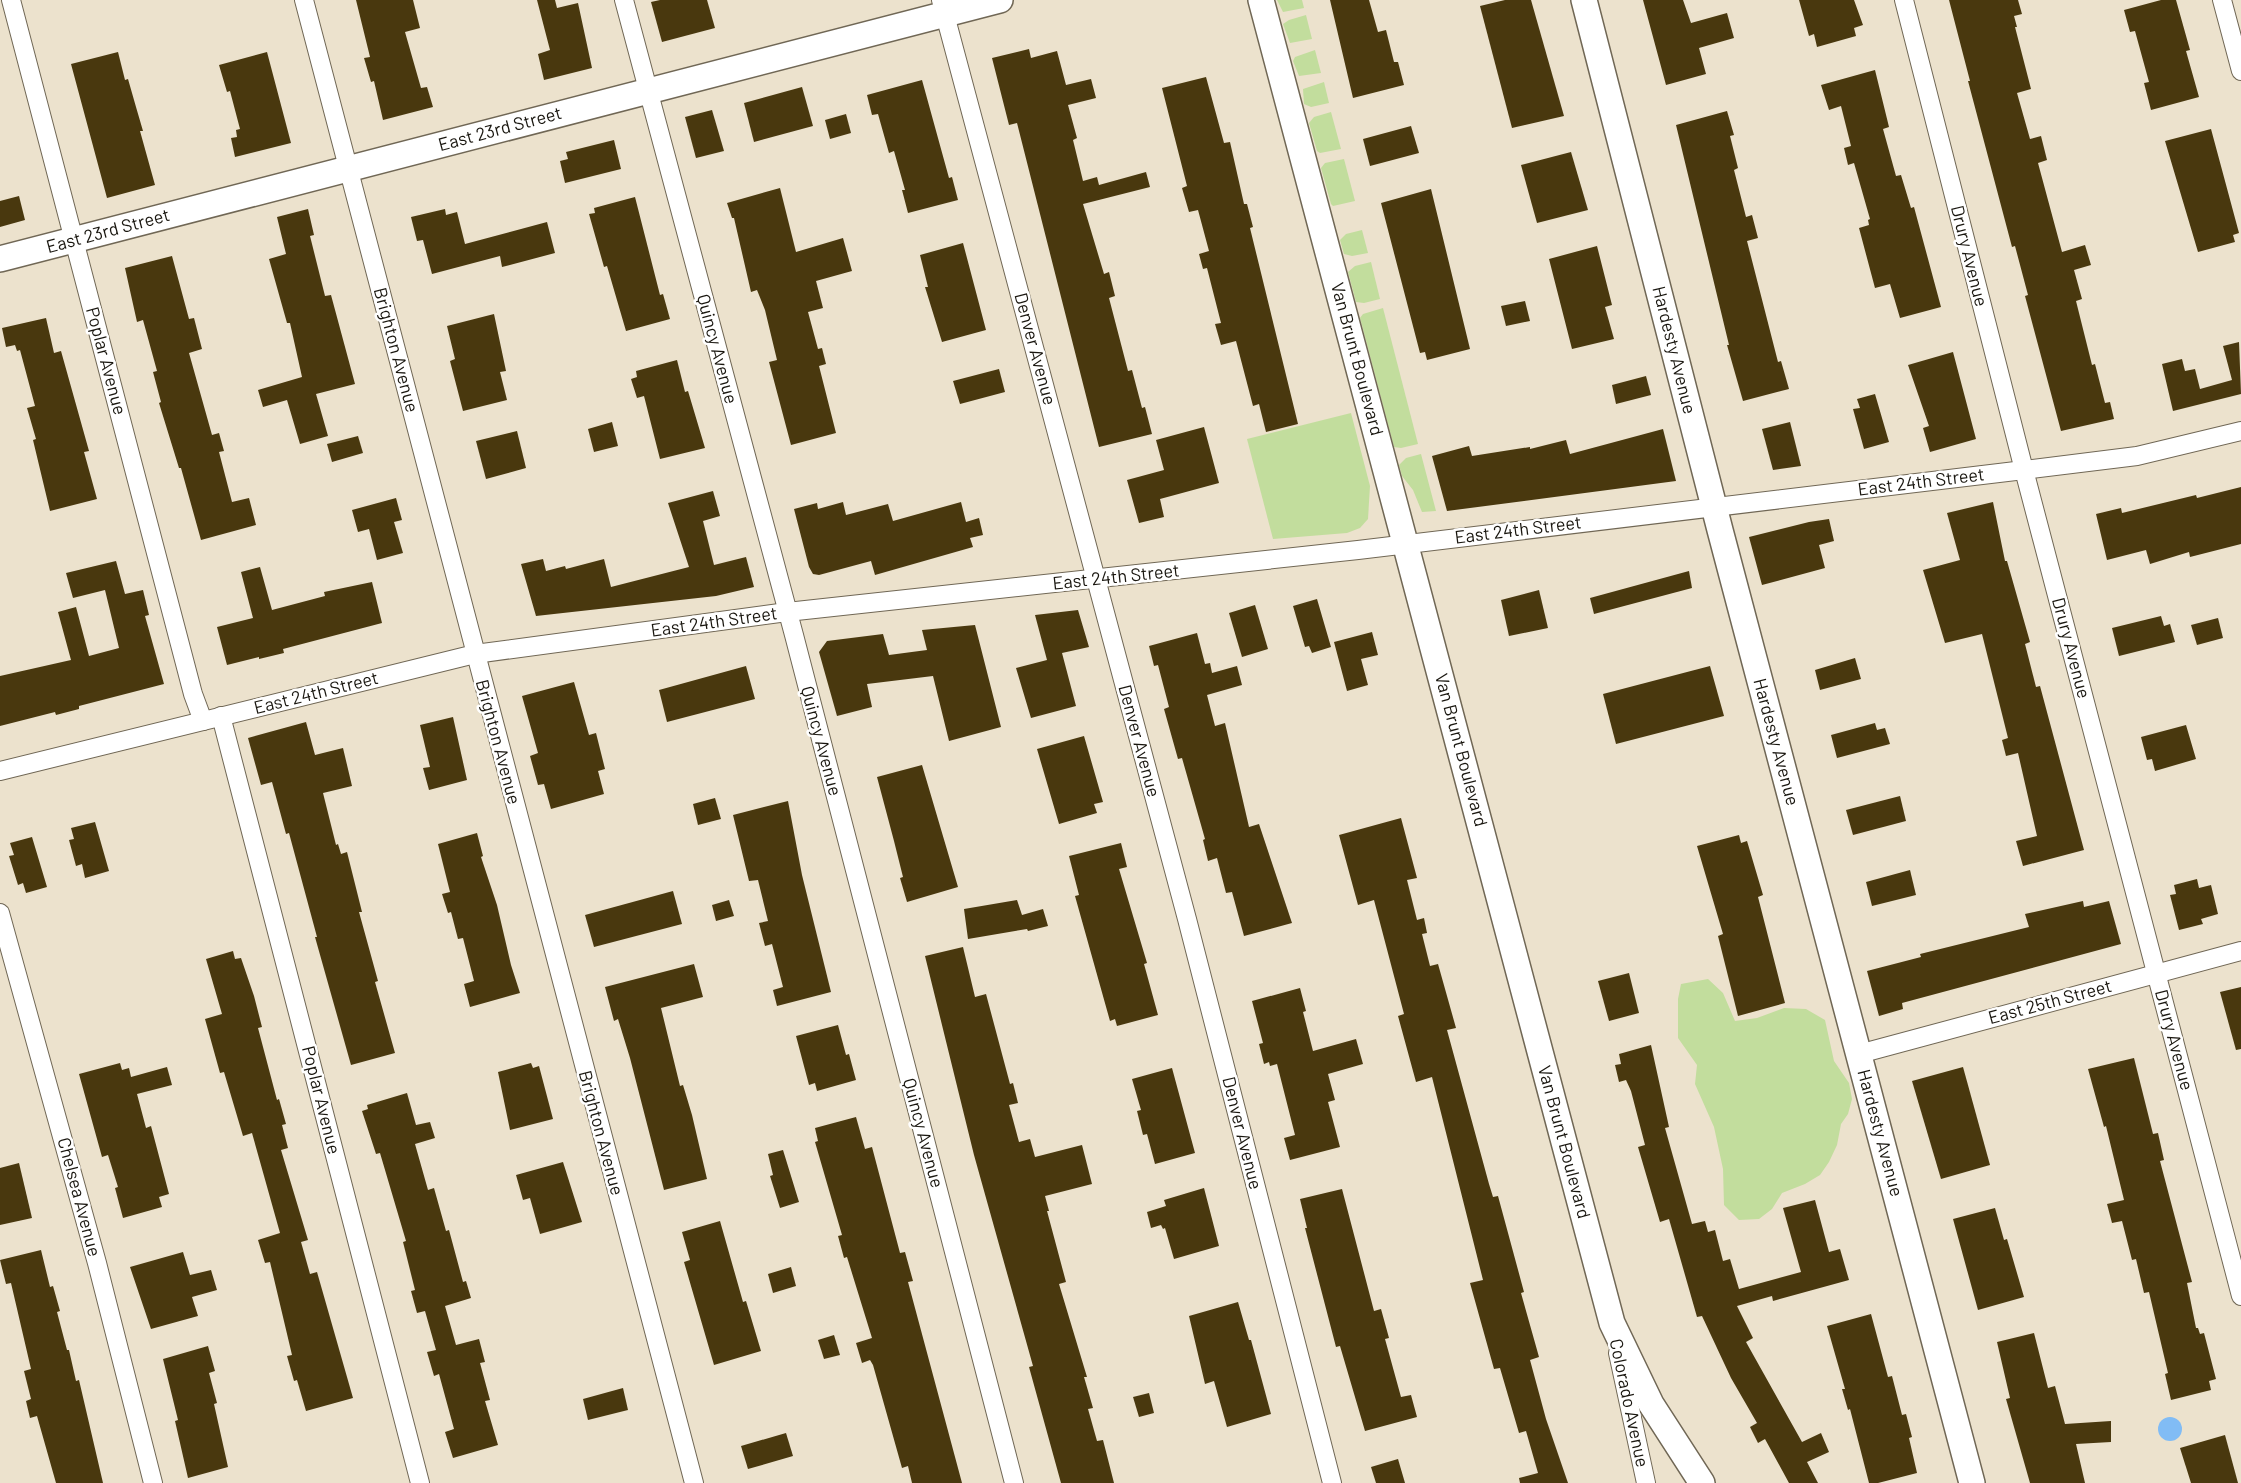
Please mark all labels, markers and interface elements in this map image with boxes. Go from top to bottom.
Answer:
street label: East 23rd Street [436,101,564,155]
street label: East 23rd Street [44,203,172,257]
street label: Drury Avenue [1947,203,1993,309]
street label: Van Brunt Boulevard [1327,280,1389,438]
street label: Hardesty Avenue [1648,284,1701,416]
street label: Brighton Avenue [370,285,424,415]
street label: Denver Avenue [1010,290,1062,407]
street label: Quincy Avenue [693,292,743,406]
street label: Poplar Avenue [82,304,132,417]
street label: East 24th Street [1856,462,1985,500]
street label: East 24th Street [1453,510,1582,548]
street label: East 24th Street [1051,558,1180,594]
street label: Drury Avenue [2048,595,2096,701]
street label: East 24th Street [649,601,778,641]
street label: East 24th Street [251,666,380,718]
street label: Van Brunt Boulevard [1431,671,1493,829]
street label: Hardesty Avenue [1749,676,1805,808]
street label: Brighton Avenue [472,677,526,807]
street label: Denver Avenue [1114,682,1166,799]
street label: Quincy Avenue [797,684,847,798]
street label: East 25th Street [1986,974,2114,1028]
street label: Drury Avenue [2151,987,2199,1093]
street label: Poplar Avenue [298,1043,346,1156]
street label: Van Brunt Boulevard [1534,1063,1596,1221]
street label: Hardesty Avenue [1853,1067,1909,1199]
street label: Brighton Avenue [575,1068,629,1198]
street label: Denver Avenue [1218,1074,1268,1191]
street label: Quincy Avenue [899,1076,949,1190]
street label: Chelsea Avenue [54,1135,106,1259]
street label: Colorado Avenue [1606,1337,1654,1469]

